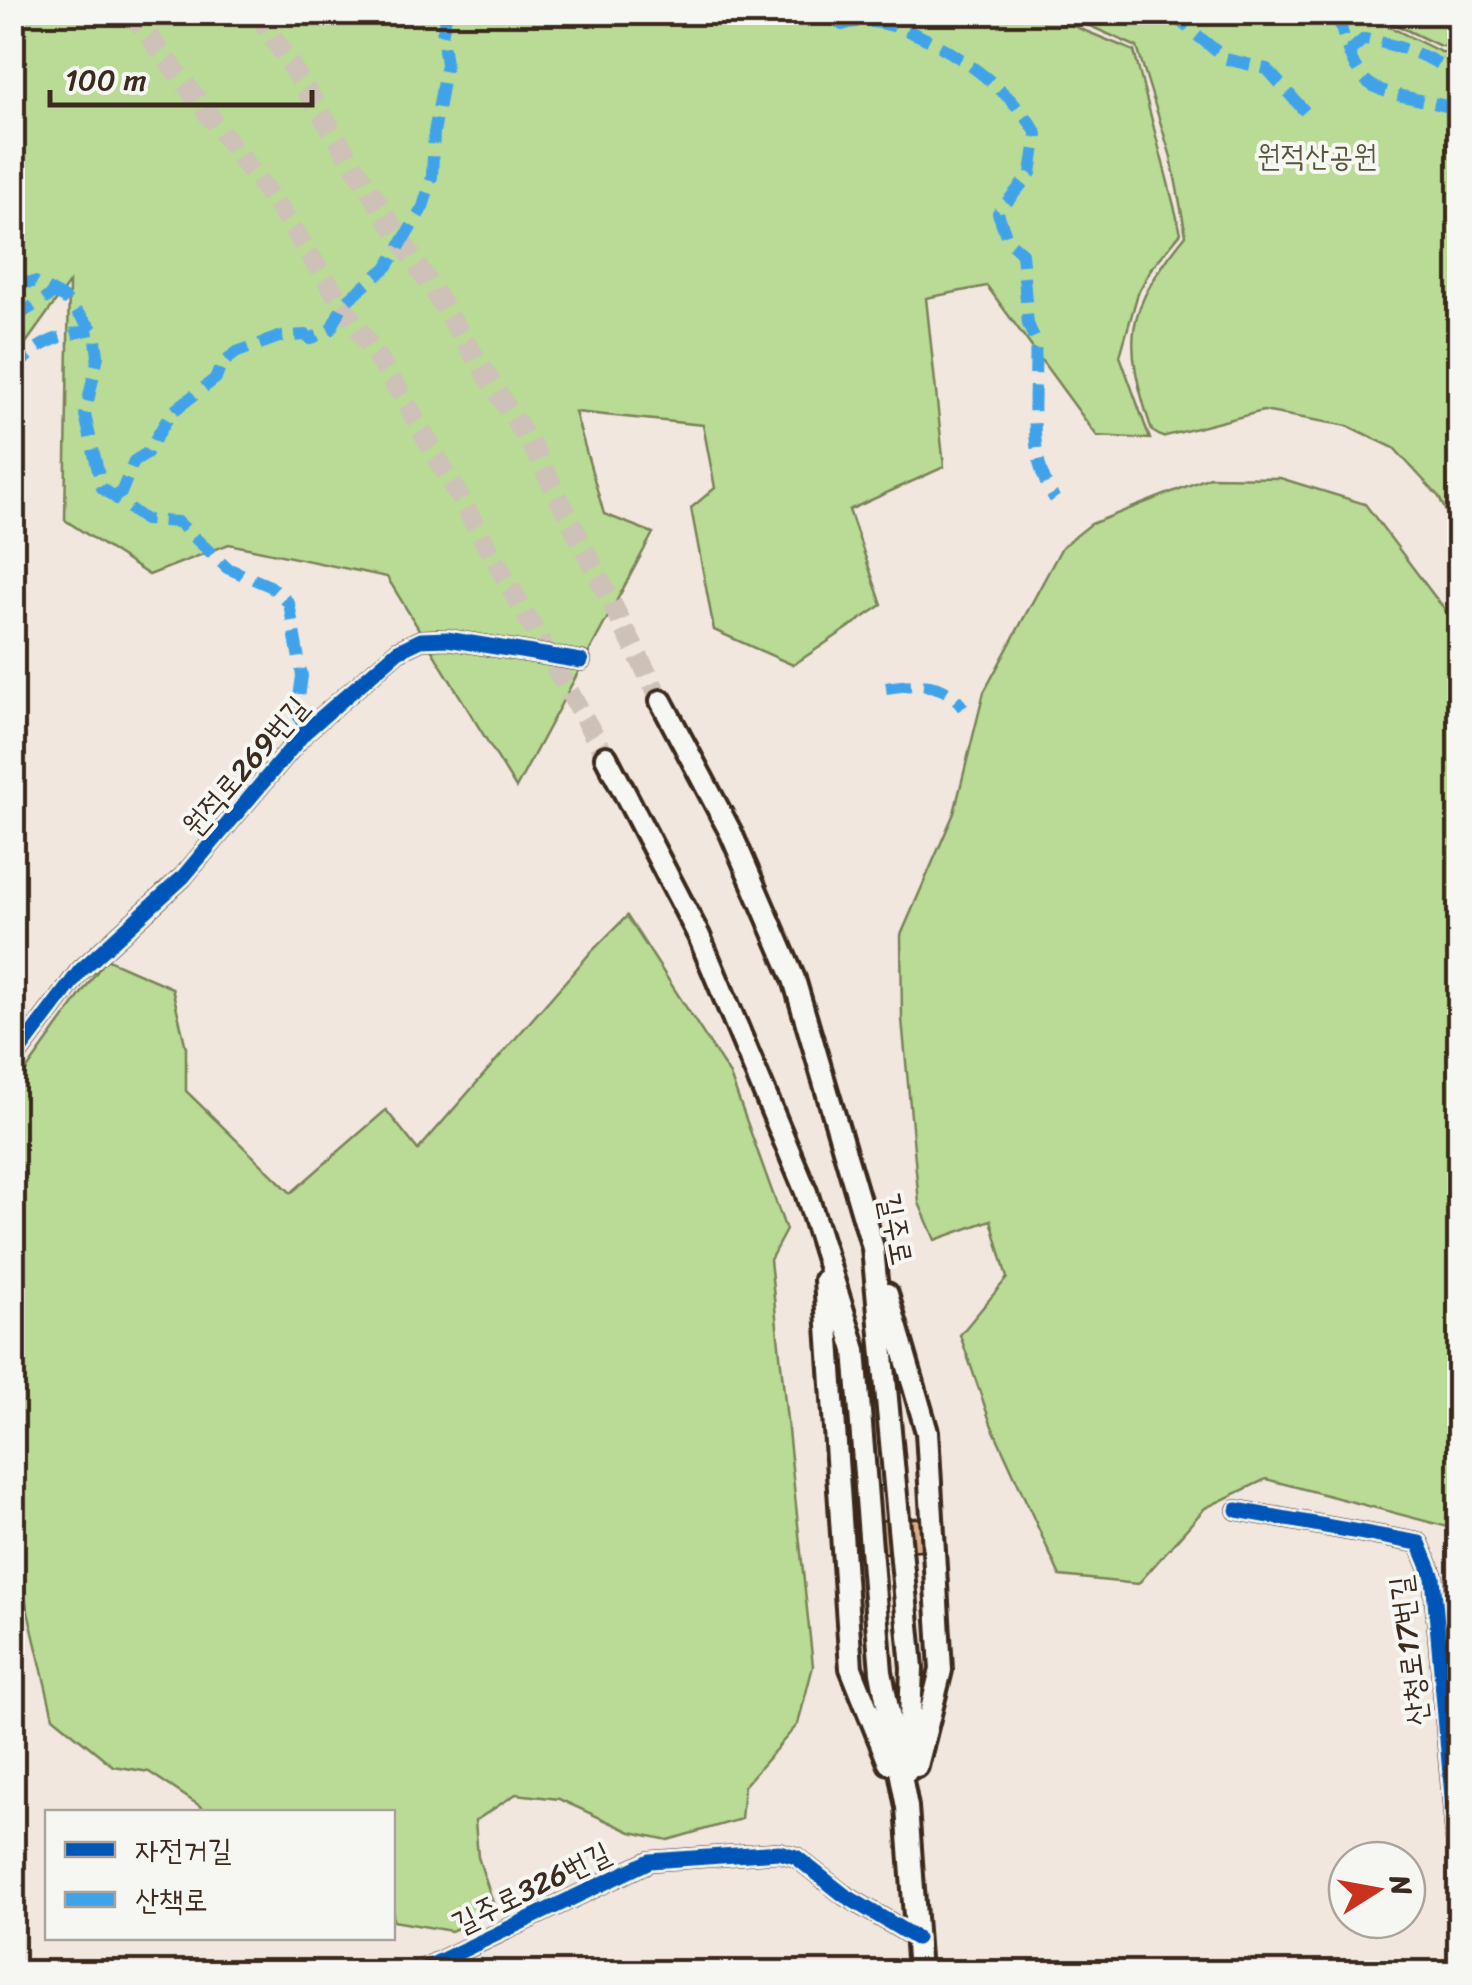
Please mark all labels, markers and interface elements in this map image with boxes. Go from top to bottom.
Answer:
scale bar [50,45,312,107]
text: 100 m [65,53,147,107]
park label: 원적산공원 [1257,129,1377,183]
street label: 원적로269번길 [168,683,322,849]
street label: 길주로 [863,1188,929,1270]
street label: 산청로17번길 [1373,1573,1445,1729]
legend [45,1810,395,1940]
text: 자전거길 [135,1823,232,1877]
street label: 길주로326번길 [442,1826,620,1950]
north arrow [1327,1840,1427,1940]
text: N [1375,1870,1427,1900]
text: 산책로 [135,1873,207,1927]

